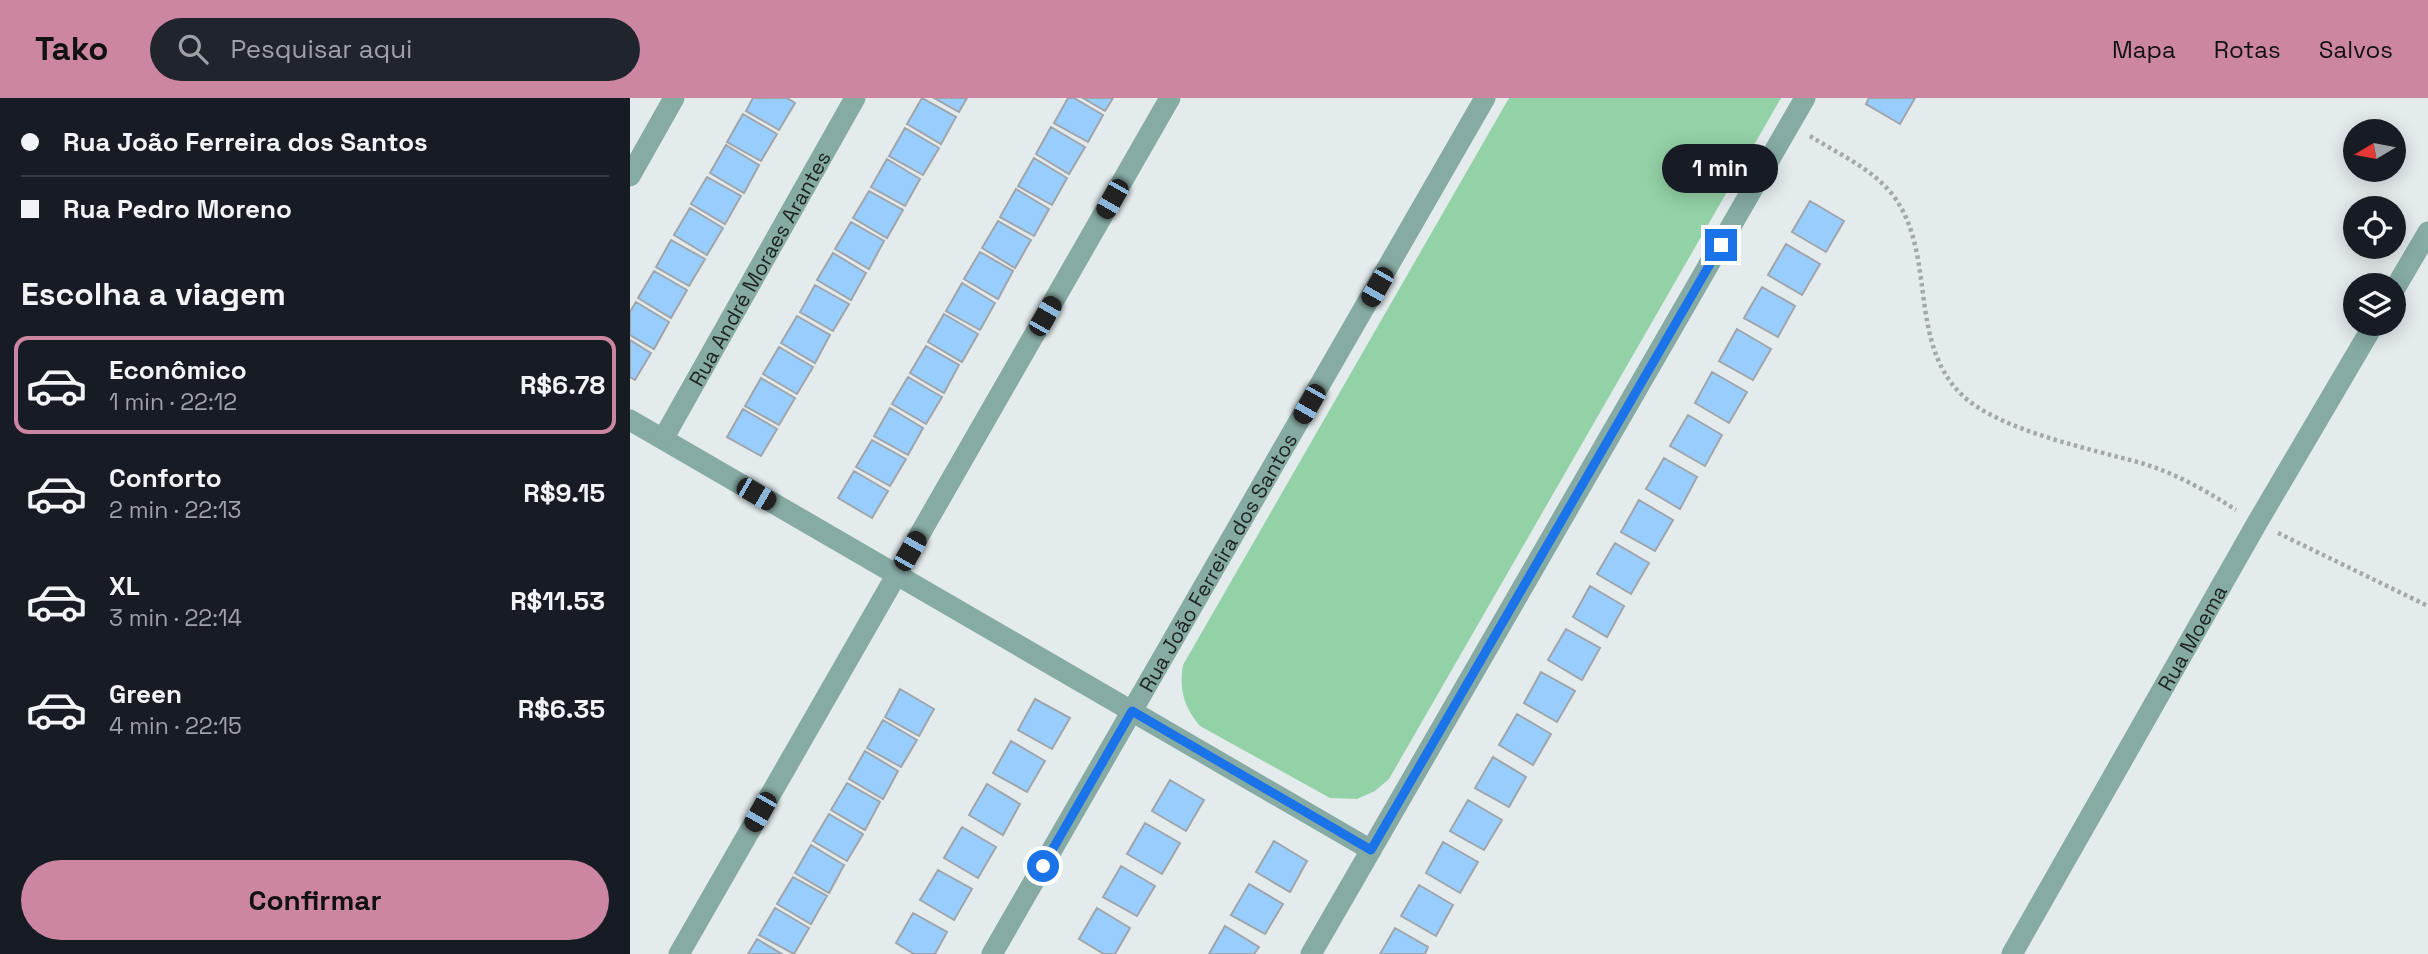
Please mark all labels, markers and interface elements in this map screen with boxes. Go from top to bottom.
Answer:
search box [150,18,640,81]
text: Tako [35,28,108,70]
icon: search [174,30,212,68]
text: Pesquisar aqui [230,32,412,66]
text: Mapa [2112,34,2176,65]
text: Rotas [2214,34,2281,65]
text: Salvos [2319,34,2393,65]
north arrow [2343,119,2406,182]
map controls [2343,119,2406,336]
text: Rua João Ferreira dos Santos [63,125,428,159]
callout: 1 min [1663,144,1779,192]
street label: Rua André Moraes Arantes [682,146,836,391]
text: 1 min [1692,153,1748,183]
car [1093,176,1132,222]
text: Rua Pedro Moreno [63,192,292,226]
button: locate [2343,196,2406,259]
route end [1705,229,1737,261]
car [1358,264,1397,310]
button: layers [2343,273,2406,336]
text: Escolha a viagem [21,274,286,314]
car [1026,293,1065,339]
text: Econômico [109,353,247,387]
icon: car [25,354,88,417]
text: R$6.78 [520,368,605,402]
car [1290,381,1329,427]
text: 1 min · 22:12 [109,387,237,417]
street label: Rua João Ferreira dos Santos [1132,428,1303,697]
text: Conforto [109,461,222,495]
icon: car [25,462,88,525]
car [733,474,780,514]
text: R$9.15 [523,476,605,510]
text: 2 min · 22:13 [109,495,241,525]
car [891,528,930,574]
text: XL [109,569,140,603]
icon: car [25,570,88,633]
street label: Rua Moema [2151,580,2233,695]
text: R$11.53 [510,584,605,618]
text: 3 min · 22:14 [109,603,242,633]
text: Green [109,677,182,711]
icon: car [25,678,88,741]
text: R$6.35 [518,692,605,726]
text: 4 min · 22:15 [109,711,242,741]
car [741,789,780,835]
route start [1027,850,1059,882]
button: Confirmar [21,860,609,940]

